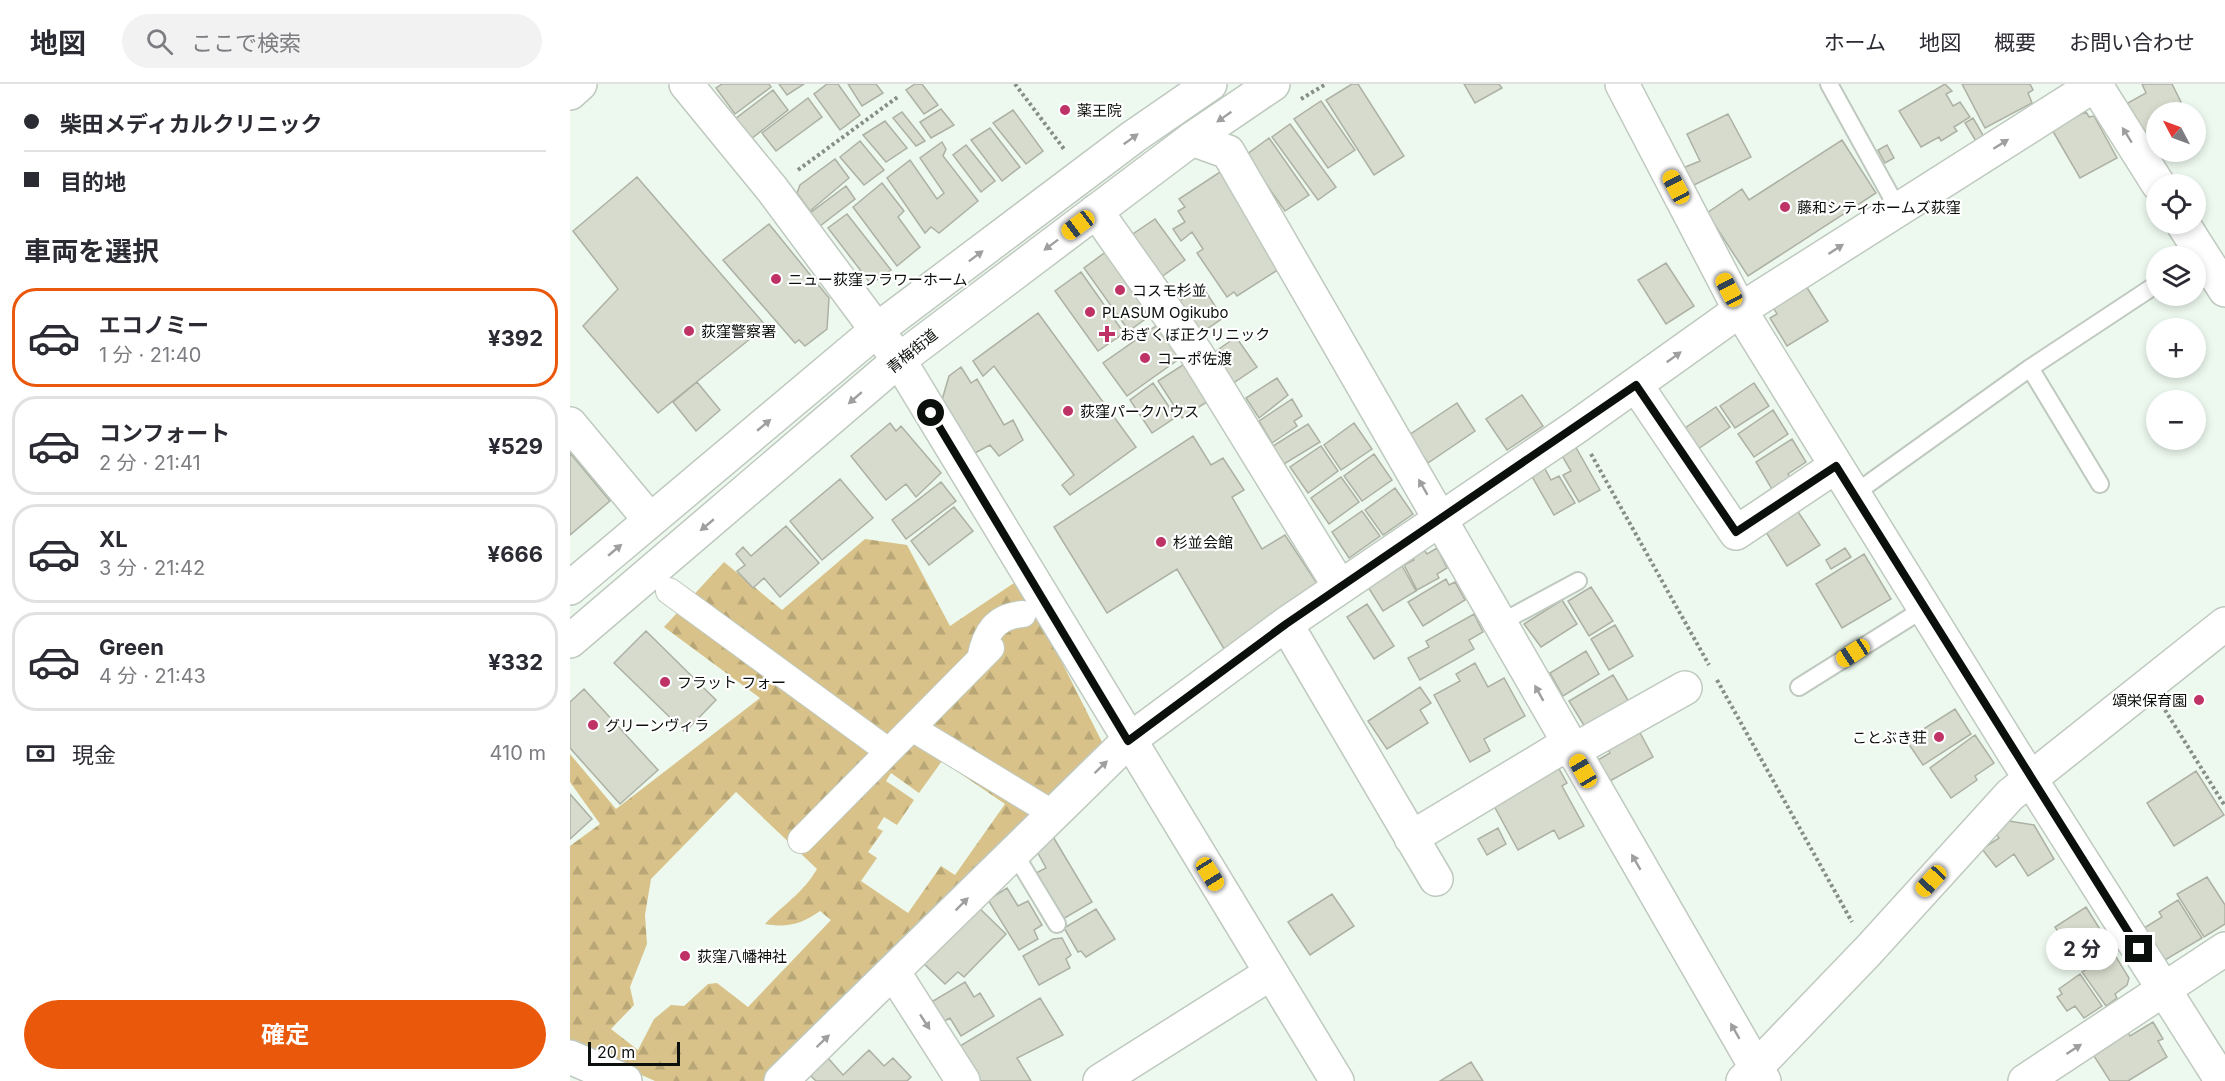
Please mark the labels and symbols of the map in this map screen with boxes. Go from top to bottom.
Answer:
place label: 薬王院 [1077,101,1122,120]
north arrow [2146,102,2206,162]
marker: 薬王院 [1058,103,1072,117]
one-way arrow [1217,111,1233,123]
one-way arrow [2122,127,2133,143]
one-way arrow [1123,133,1139,145]
one-way arrow [1993,139,2009,150]
car [1660,167,1692,207]
place label: 藤和シティホームズ荻窪 [1797,198,1961,217]
marker: 藤和シティホームズ荻窪 [1778,200,1792,214]
car [1058,207,1098,243]
one-way arrow [1043,239,1058,251]
one-way arrow [1828,243,1844,254]
one-way arrow [968,251,983,263]
place label: ニュー荻窪フラワーホーム [788,270,968,289]
car [1713,270,1745,310]
marker: ニュー荻窪フラワーホーム [769,272,783,286]
place label: コスモ杉並 [1132,281,1207,300]
marker: コスモ杉並 [1113,283,1127,297]
place label: PLASUM Ogikubo [1102,303,1229,322]
marker: PLASUM Ogikubo [1083,305,1097,319]
place label: 荻窪警察署 [701,322,776,341]
marker: 荻窪警察署 [682,324,696,338]
street label: 青梅街道 [883,325,941,377]
marker: おぎくぼ正クリニック [1098,325,1116,343]
place label: おぎくぼ正クリニック [1120,325,1270,344]
place label: コーポ佐渡 [1157,349,1232,368]
marker: コーポ佐渡 [1138,351,1152,365]
one-way arrow [1666,351,1682,363]
one-way arrow [848,391,863,404]
route start [917,399,944,426]
place label: 荻窪パークハウス [1080,402,1199,421]
marker: 荻窪パークハウス [1061,404,1075,418]
one-way arrow [756,419,771,432]
one-way arrow [1418,478,1428,495]
one-way arrow [700,518,715,531]
place label: 杉並会館 [1173,533,1233,552]
marker: 杉並会館 [1154,535,1168,549]
one-way arrow [607,544,622,557]
car [1833,636,1873,670]
place label: フラット フォー [677,673,786,692]
marker: フラット フォー [658,675,672,689]
one-way arrow [1534,685,1544,702]
place label: 頌栄保育園 [2112,691,2187,710]
marker: 頌栄保育園 [2192,693,2206,707]
place label: グリーンヴィラ [605,716,709,735]
marker: グリーンヴィラ [586,718,600,732]
place label: ことぶき荘 [1852,728,1927,747]
marker: ことぶき荘 [1932,730,1946,744]
car [1566,751,1600,791]
one-way arrow [1093,760,1108,774]
one-way arrow [1631,853,1641,870]
car [1193,854,1227,894]
car [1912,862,1950,900]
one-way arrow [954,897,968,911]
callout: 2 分 [2046,928,2118,970]
route end [2125,935,2152,962]
place label: 荻窪八幡神社 [697,947,787,966]
marker: 荻窪八幡神社 [678,949,692,963]
one-way arrow [920,1014,931,1030]
one-way arrow [1730,1022,1740,1039]
one-way arrow [816,1034,830,1048]
scale bar [588,1039,680,1066]
one-way arrow [2066,1044,2082,1055]

